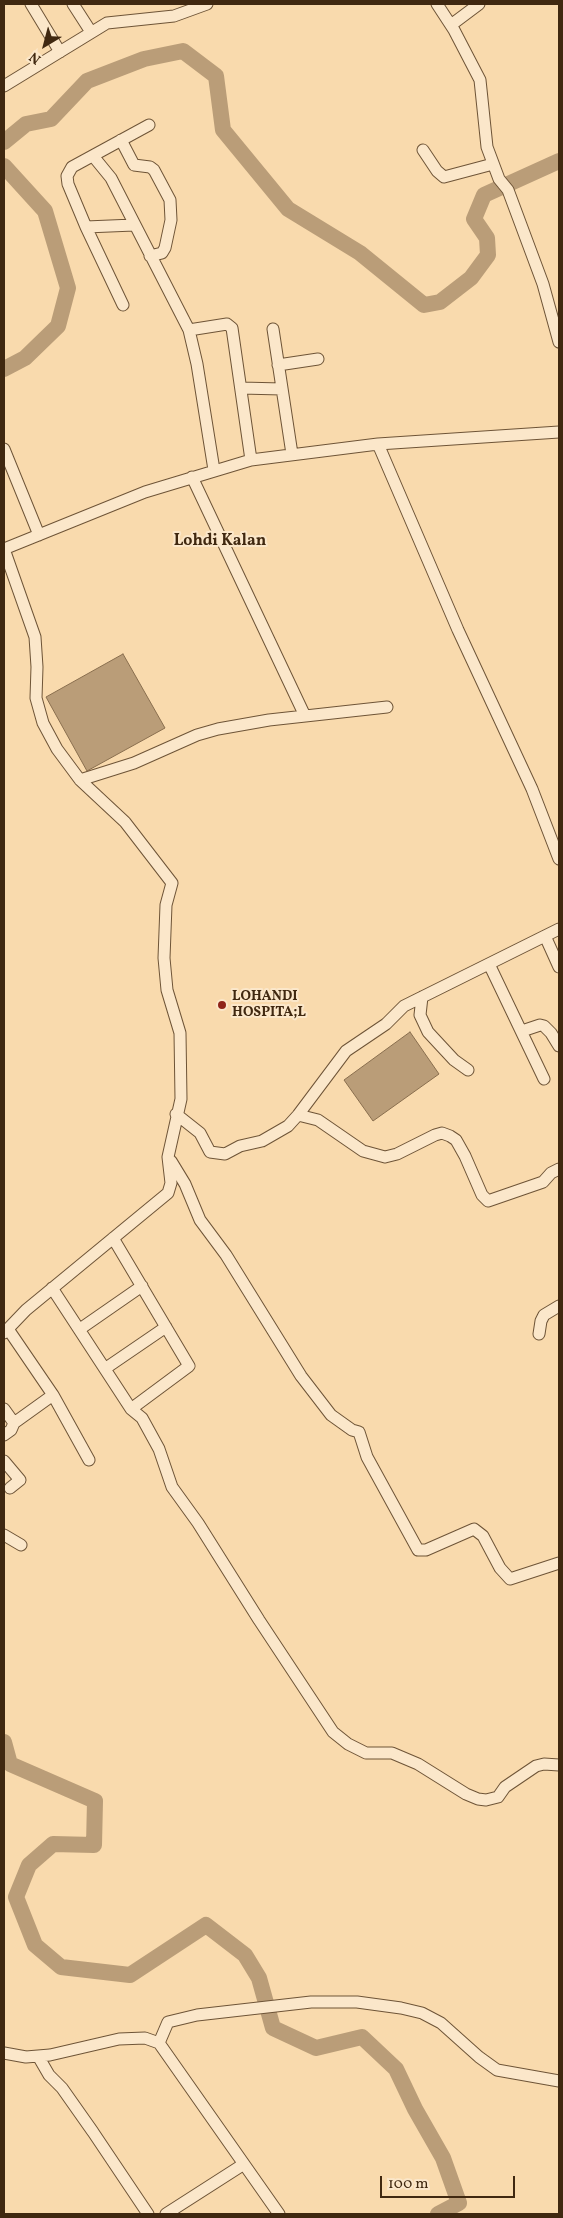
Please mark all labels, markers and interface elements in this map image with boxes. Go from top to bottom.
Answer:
north arrow [20,20,70,70]
text: N [26,47,45,68]
district label: Lohdi Kalan [174,532,266,552]
place label: LOHANDI HOSPITA;L [232,989,306,1022]
marker: LOHANDI HOSPITA;L [216,999,228,1011]
scale bar [383,2166,518,2198]
text: 100 m [388,2174,428,2195]

